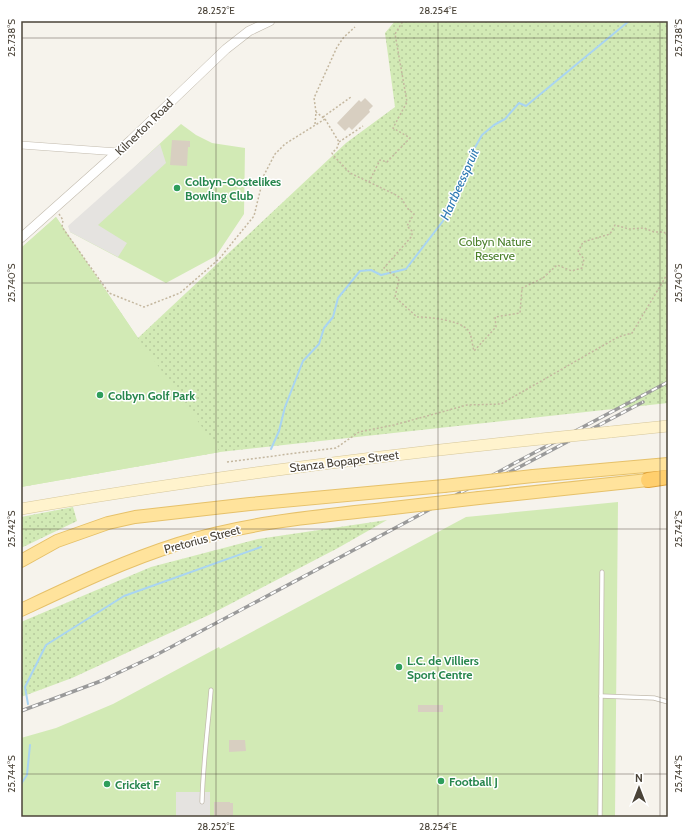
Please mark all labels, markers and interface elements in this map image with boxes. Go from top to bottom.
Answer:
text: 28.252°E [197,4,235,17]
text: 28.254°E [419,4,458,17]
text: 25.738°S [5,19,18,57]
text: 25.738°S [672,19,685,57]
street label: Kilnerton Road [112,96,176,158]
water label: Hartbeesspruit [436,145,482,222]
place label: Colbyn-Oostelikes Bowling Club [185,174,281,203]
marker: Colbyn-Oostelikes Bowling Club [172,183,182,193]
park label: Colbyn Nature Reserve [459,234,531,263]
text: 25.740°S [5,263,18,302]
text: 25.740°S [672,263,685,302]
place label: Colbyn Golf Park [108,388,195,403]
marker: Colbyn Golf Park [95,390,105,400]
street label: Stanza Bopape Street [288,447,400,475]
text: 25.742°S [5,510,18,548]
text: 25.742°S [672,510,685,548]
street label: Pretorius Street [162,522,242,556]
place label: L.C. de Villiers Sport Centre [407,653,479,682]
marker: L.C. de Villiers Sport Centre [394,662,404,672]
text: 25.744°S [5,755,18,793]
text: 25.744°S [672,755,685,793]
north arrow [619,768,659,808]
text: N [635,771,643,785]
place label: Football J [449,774,498,789]
marker: Football J [436,776,446,786]
place label: Cricket F [115,777,160,792]
marker: Cricket F [102,779,112,789]
text: 28.252°E [197,820,235,833]
text: 28.254°E [419,820,458,833]

